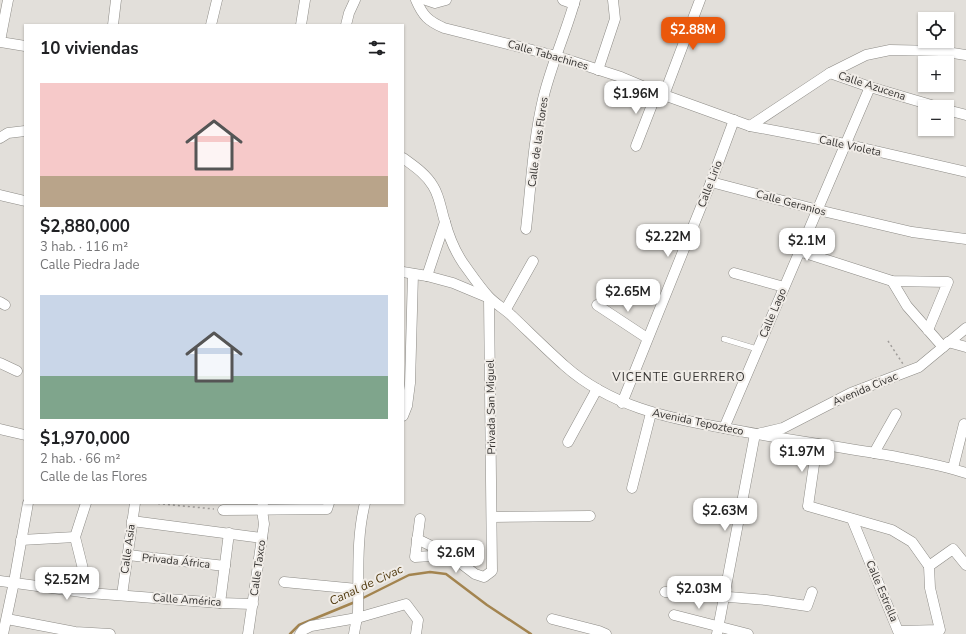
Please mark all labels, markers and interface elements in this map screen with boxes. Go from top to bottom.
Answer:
map controls [918,12,954,136]
button: locate [918,12,954,48]
pin: $2.88M [660,17,726,51]
text: $2.88M [670,21,716,39]
street label: Calle Tabachines [506,36,590,74]
text: 10 viviendas [40,37,139,60]
icon: filters [366,37,388,59]
button: + [918,56,954,92]
street label: Calle Azucena [836,68,908,104]
pin: $1.96M [603,81,669,115]
text: $1.96M [613,85,659,103]
street label: Calle de las Flores [524,96,552,188]
button: − [918,100,954,136]
icon: home [178,109,250,181]
street label: Calle Violeta [818,132,883,160]
street label: Calle Lirio [694,158,726,210]
street label: Calle Geranios [754,186,828,220]
text: $2,880,000 [40,215,130,238]
pin: $2.22M [635,224,701,258]
text: $2.22M [645,228,691,246]
pin: $2.1M [779,228,835,262]
text: $2.1M [788,232,826,250]
text: 3 hab. · 116 m² [40,238,128,256]
text: Calle Piedra Jade [40,256,139,274]
pin: $2.65M [595,279,661,313]
text: $2.65M [605,283,651,301]
street label: Calle Lago [756,286,790,340]
icon: home [178,321,250,393]
street label: Privada San Miguel [483,359,499,455]
district label: VICENTE GUERRERO [611,369,746,385]
street label: Avenida Civac [830,369,900,409]
street label: Avenida Tepozteco [651,405,745,439]
text: $1,970,000 [40,427,130,450]
pin: $1.97M [769,439,835,473]
text: $1.97M [779,443,825,461]
text: 2 hab. · 66 m² [40,450,120,468]
text: Calle de las Flores [40,468,147,486]
pin: $2.63M [692,498,758,532]
text: $2.63M [702,502,748,520]
street label: Calle Asia [117,523,139,575]
street label: Calle Taxco [247,539,269,597]
pin: $2.6M [428,540,484,574]
text: $2.6M [437,544,475,562]
street label: Privada África [141,549,211,572]
street label: Calle Estrella [862,558,902,624]
water label: Canal de Civac [327,561,406,609]
pin: $2.52M [34,567,100,601]
text: $2.52M [44,571,90,589]
pin: $2.03M [666,576,732,610]
text: $2.03M [676,580,722,598]
street label: Calle América [152,590,222,610]

